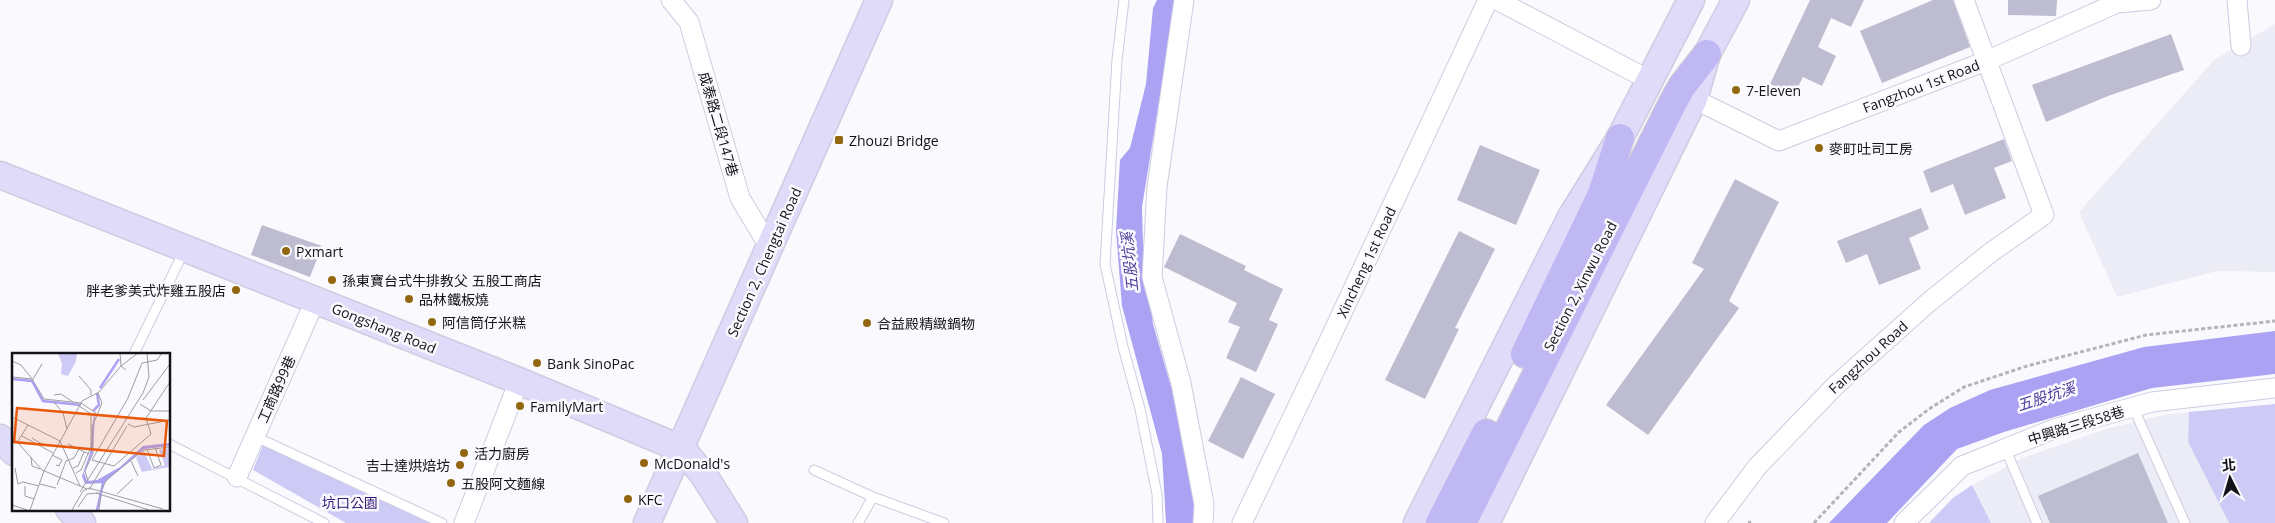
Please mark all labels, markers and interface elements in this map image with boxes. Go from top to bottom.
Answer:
street label: Fangzhou 1st Road [1860,55,1982,117]
street label: 成泰路二段147巷 [695,69,743,179]
place label: 7-Eleven [1746,81,1801,100]
marker: 7-Eleven [1730,84,1742,96]
place label: Zhouzi Bridge [849,131,939,150]
marker: Zhouzi Bridge [833,134,845,146]
place label: 麥町吐司工房 [1829,139,1913,158]
marker: 麥町吐司工房 [1813,142,1825,154]
street label: Section 2, Chengtai Road [722,184,806,340]
street label: Xincheng 1st Road [1332,204,1400,320]
street label: Section 2, Xinwu Road [1539,218,1621,354]
water label: 五股坑溪 [1116,229,1142,293]
place label: Pxmart [296,242,343,261]
marker: Pxmart [280,245,292,257]
place label: 孫東寶台式牛排教父 五股工商店 [342,271,542,290]
marker: 孫東寶台式牛排教父 五股工商店 [326,274,338,286]
place label: 胖老爹美式炸雞五股店 [86,281,226,300]
marker: 胖老爹美式炸雞五股店 [230,284,242,296]
place label: 品林鐵板燒 [419,290,489,309]
marker: 品林鐵板燒 [403,293,415,305]
street label: Gongshang Road [329,298,439,358]
place label: 阿信筒仔米糕 [442,313,526,332]
place label: 合益殿精緻鍋物 [877,314,975,333]
marker: 阿信筒仔米糕 [426,316,438,328]
street label: Fangzhou Road [1824,316,1912,398]
marker: 合益殿精緻鍋物 [861,317,873,329]
street label: 工商路99巷 [253,352,299,426]
inset map [12,353,170,510]
place label: Bank SinoPac [547,354,635,373]
marker: Bank SinoPac [531,357,543,369]
water label: 五股坑溪 [2014,377,2080,415]
place label: FamilyMart [530,397,603,416]
marker: FamilyMart [514,400,526,412]
street label: 中興路三段58巷 [2025,401,2127,449]
place label: 活力廚房 [474,444,530,463]
marker: 活力廚房 [458,447,470,459]
north arrow [2205,453,2255,503]
place label: McDonald's [654,454,730,473]
text: 北 [2221,454,2237,475]
place label: 吉士達烘焙坊 [366,456,450,475]
marker: McDonald's [638,457,650,469]
marker: 吉士達烘焙坊 [454,459,466,471]
place label: 五股阿文麵線 [461,474,545,493]
marker: 五股阿文麵線 [445,477,457,489]
place label: KFC [638,490,663,509]
park label: 坑口公園 [322,493,378,512]
marker: KFC [622,493,634,505]

